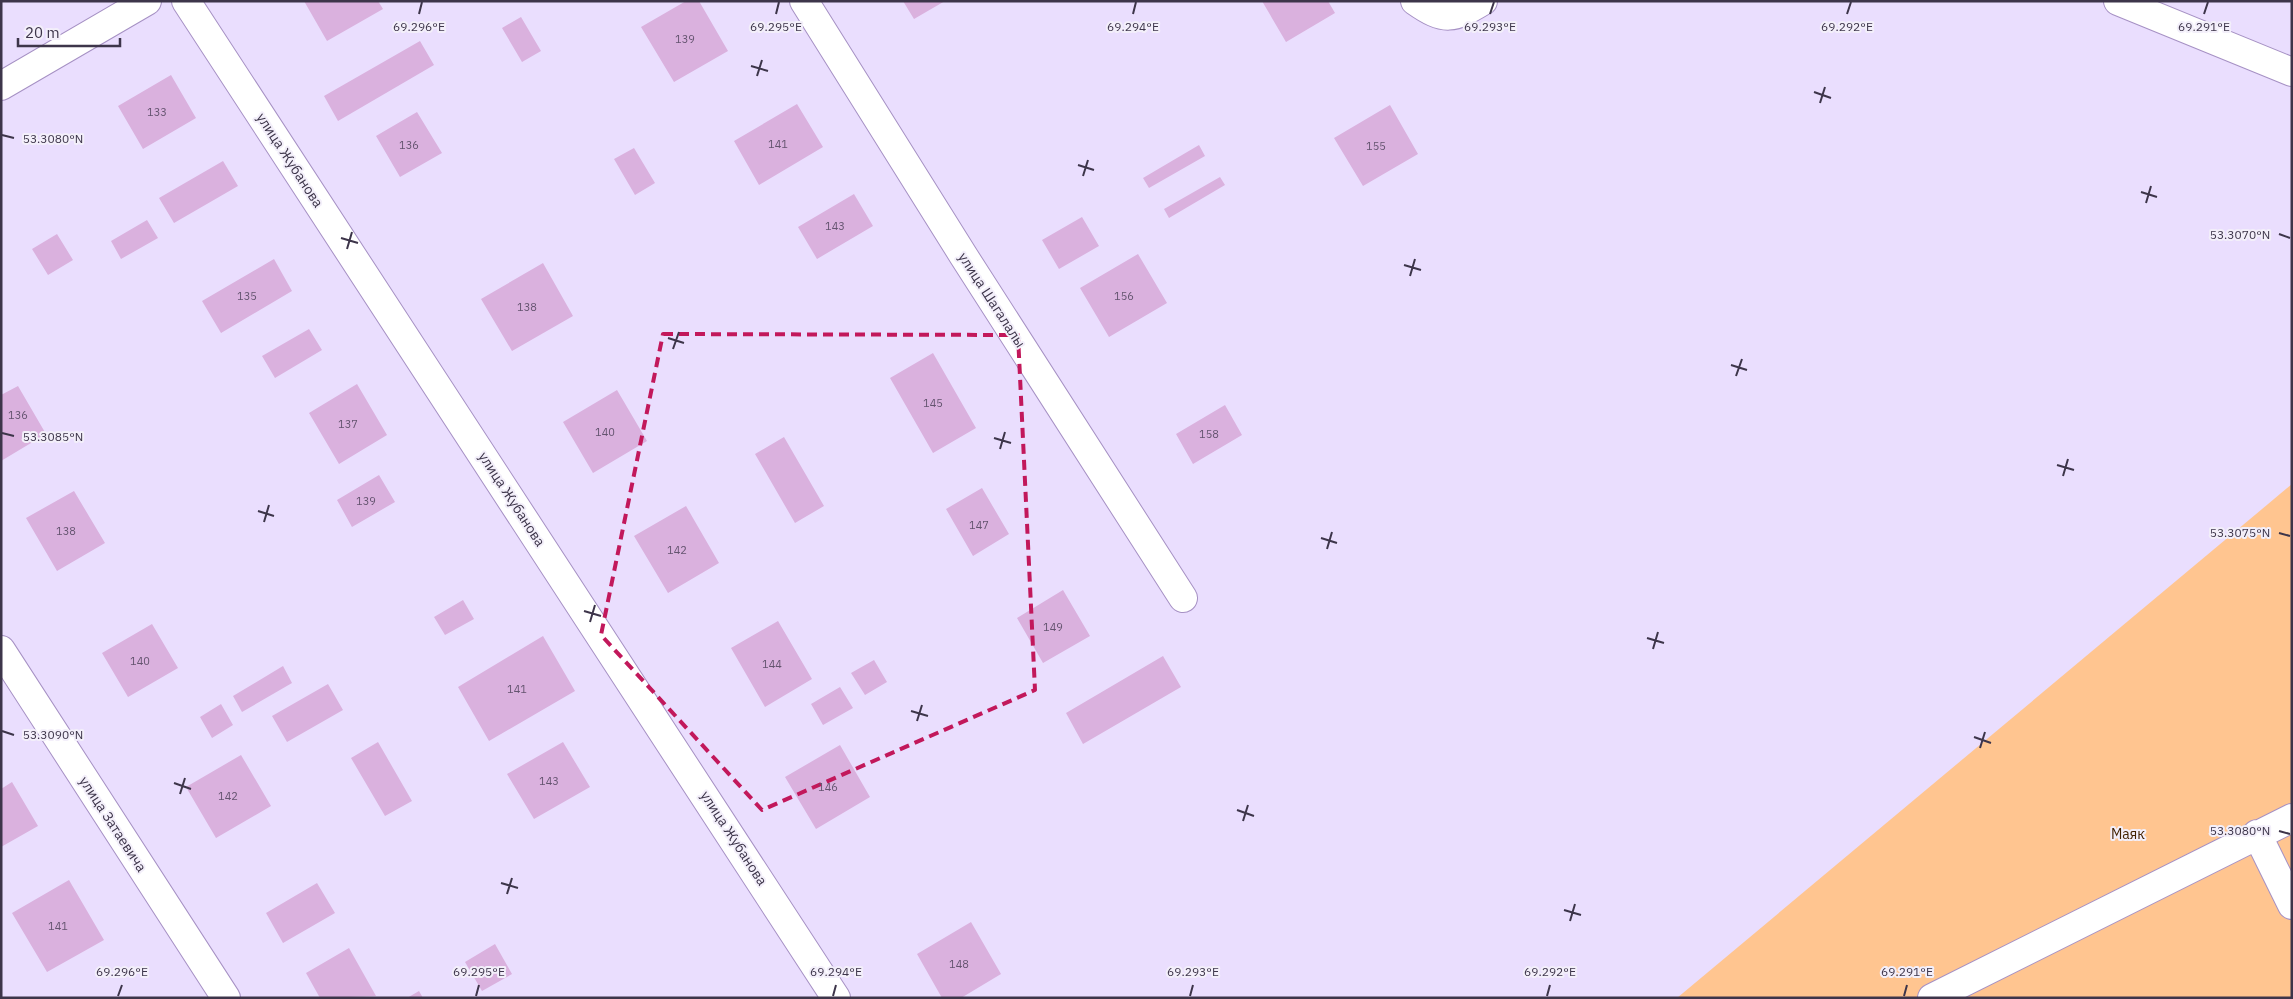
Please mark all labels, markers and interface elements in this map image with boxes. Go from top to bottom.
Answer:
scale bar [18,15,120,47]
text: 69.296°E [393,19,445,34]
text: 69.295°E [750,19,802,34]
text: 69.294°E [1107,19,1159,34]
text: 69.293°E [1464,19,1516,34]
text: 69.292°E [1821,19,1873,34]
text: 69.291°E [2178,19,2230,34]
text: 20 m [25,23,60,42]
house number: 139 [675,32,695,46]
house number: 133 [147,105,167,119]
street label: улица Жубанова [253,109,328,211]
text: 53.3080°N [23,131,83,146]
house number: 141 [768,137,788,151]
house number: 136 [399,138,419,152]
house number: 155 [1366,139,1386,153]
house number: 143 [825,219,845,233]
text: 53.3070°N [2210,227,2270,242]
street label: улица Шагалалы [954,249,1030,351]
house number: 135 [237,289,257,303]
house number: 156 [1114,289,1134,303]
house number: 138 [517,300,537,314]
house number: 145 [923,396,943,410]
house number: 136 [8,408,28,422]
house number: 137 [338,417,358,431]
house number: 140 [595,425,615,439]
house number: 158 [1199,427,1219,441]
text: 53.3085°N [23,429,83,444]
street label: улица Жубанова [475,448,550,550]
house number: 139 [356,494,376,508]
house number: 147 [969,518,989,532]
house number: 138 [56,524,76,538]
text: 53.3075°N [2210,525,2270,540]
house number: 142 [667,543,687,557]
house number: 149 [1043,620,1063,634]
house number: 140 [130,654,150,668]
house number: 144 [762,657,782,671]
house number: 141 [507,682,527,696]
text: 53.3090°N [23,727,83,742]
street label: улица Затаевича [75,773,151,876]
house number: 143 [539,774,559,788]
house number: 146 [818,780,838,794]
street label: улица Жубанова [697,787,772,889]
house number: 142 [218,789,238,803]
text: 53.3080°N [2210,823,2270,838]
park label: Маяк [2111,825,2145,843]
house number: 141 [48,919,68,933]
house number: 148 [949,957,969,971]
text: 69.296°E [96,964,148,979]
text: 69.295°E [453,964,505,979]
text: 69.294°E [810,964,862,979]
text: 69.293°E [1167,964,1219,979]
text: 69.292°E [1524,964,1576,979]
text: 69.291°E [1881,964,1933,979]

